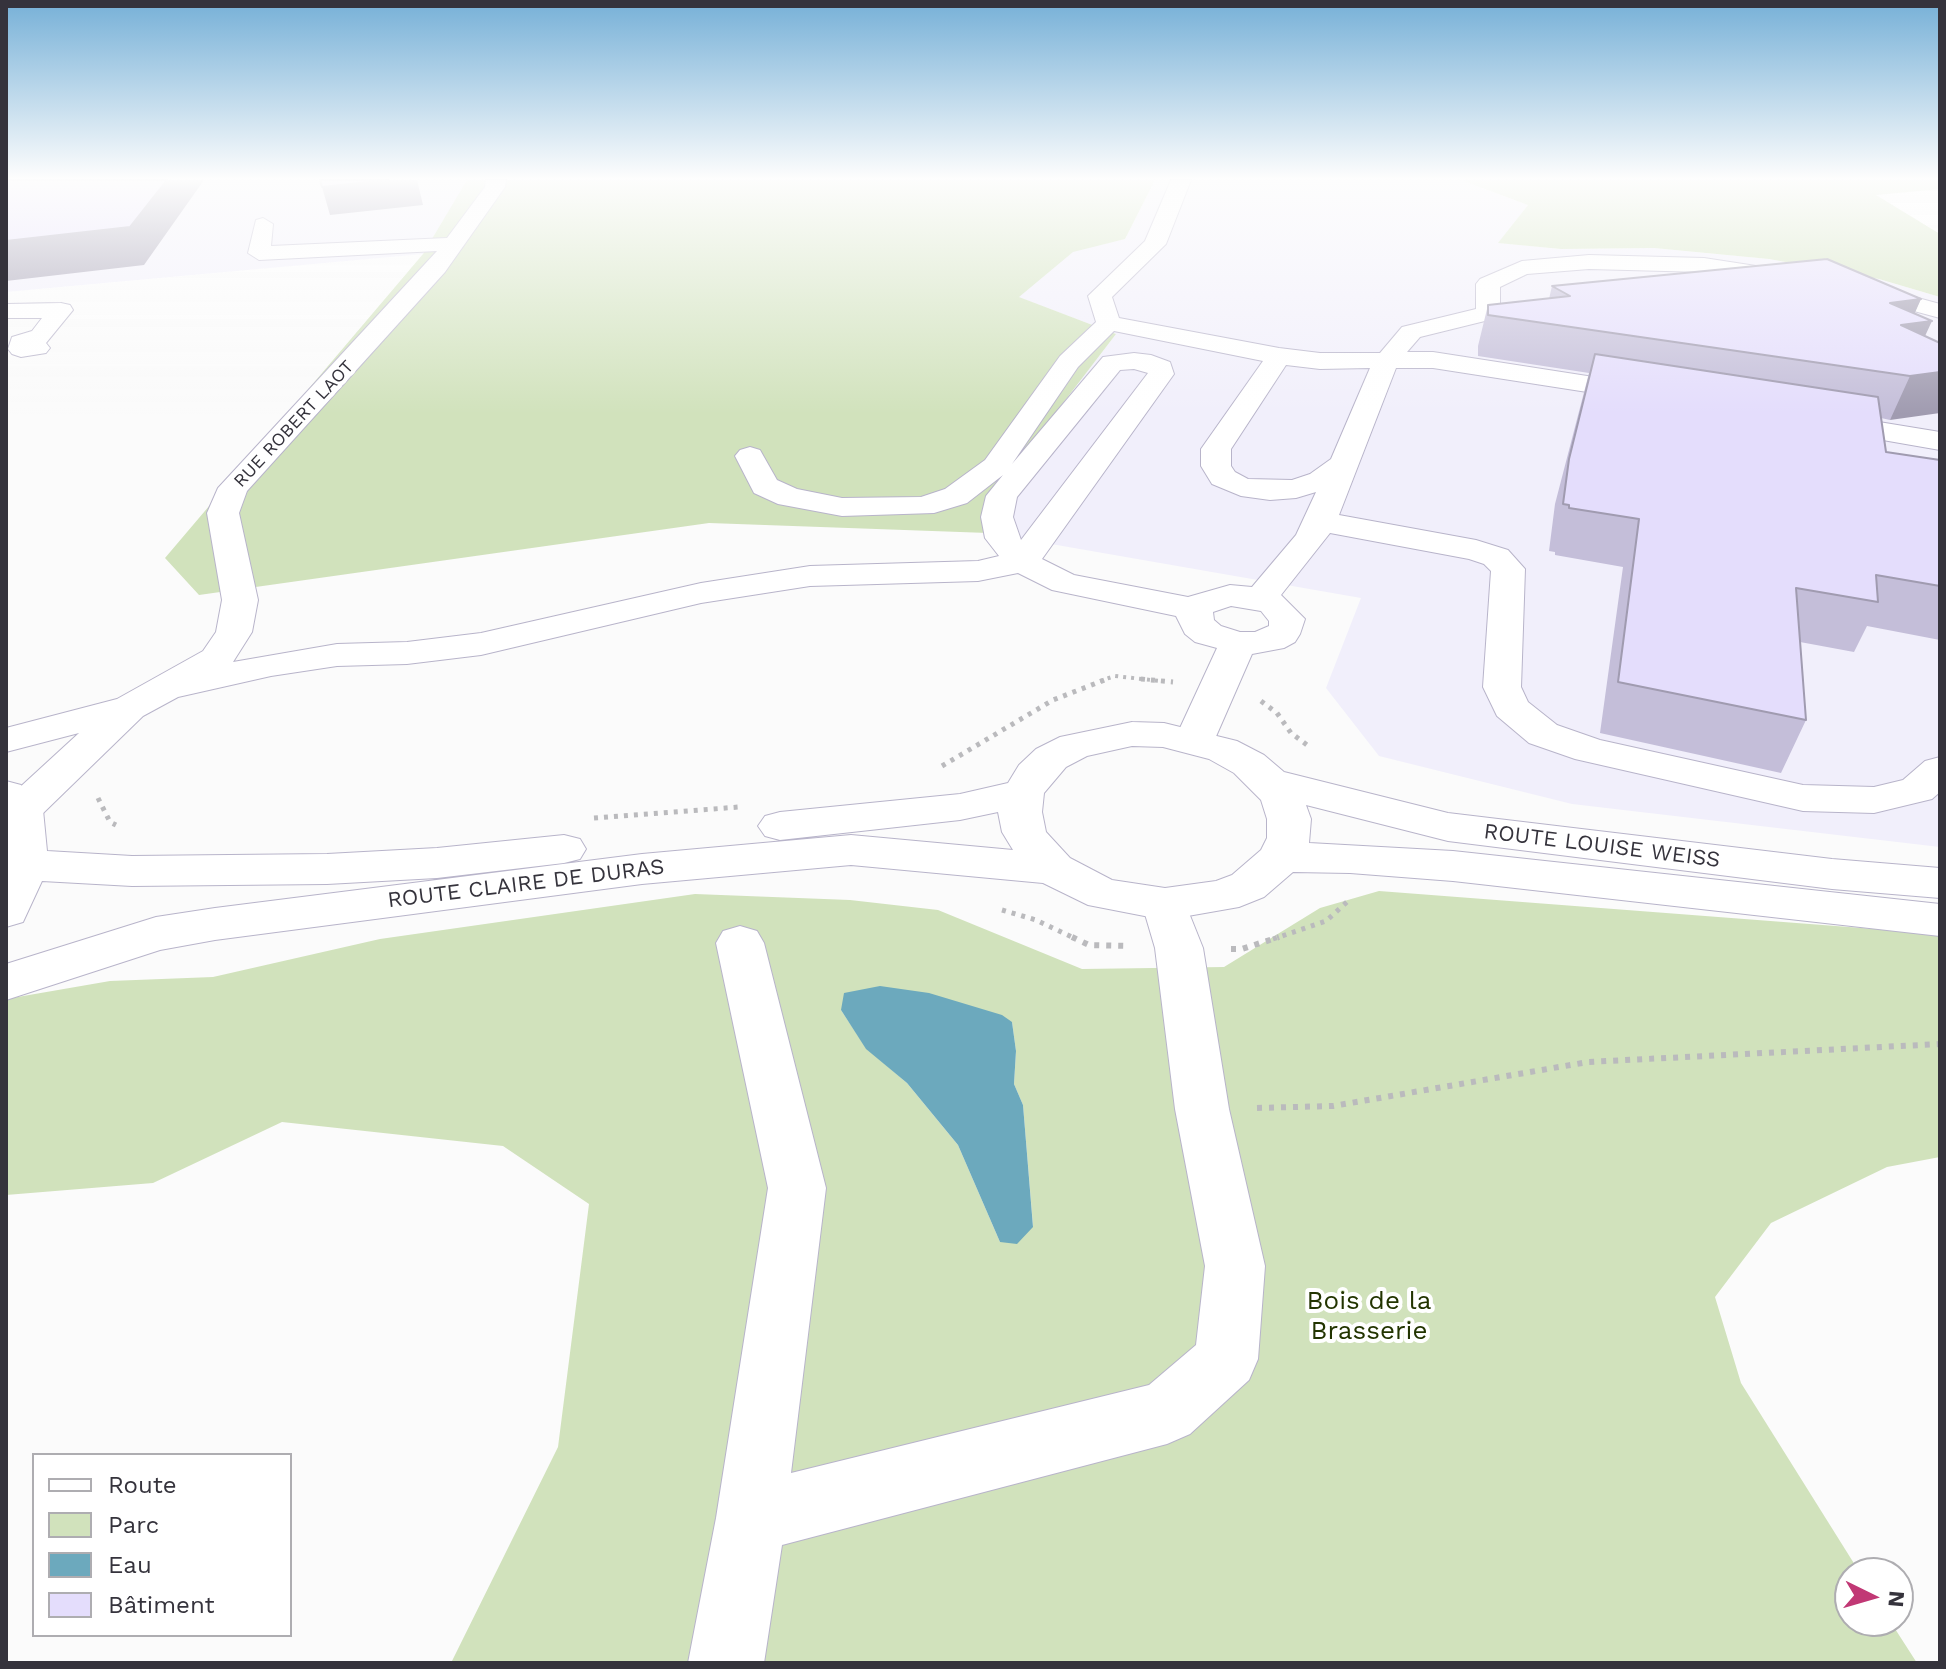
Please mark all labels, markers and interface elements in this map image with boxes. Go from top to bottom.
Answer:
street label: RUE ROBERT LAOT [230,356,358,492]
street label: ROUTE LOUISE WEISS [1482,818,1722,874]
street label: ROUTE CLAIRE DE DURAS [386,854,666,914]
park label: Bois de la Brasserie [1307,1285,1431,1346]
legend [32,1453,292,1637]
text: Route [108,1471,177,1499]
text: Parc [108,1511,159,1539]
text: Eau [108,1551,152,1579]
north arrow [1834,1557,1914,1637]
text: N [1883,1590,1910,1608]
text: Bâtiment [108,1591,215,1619]

